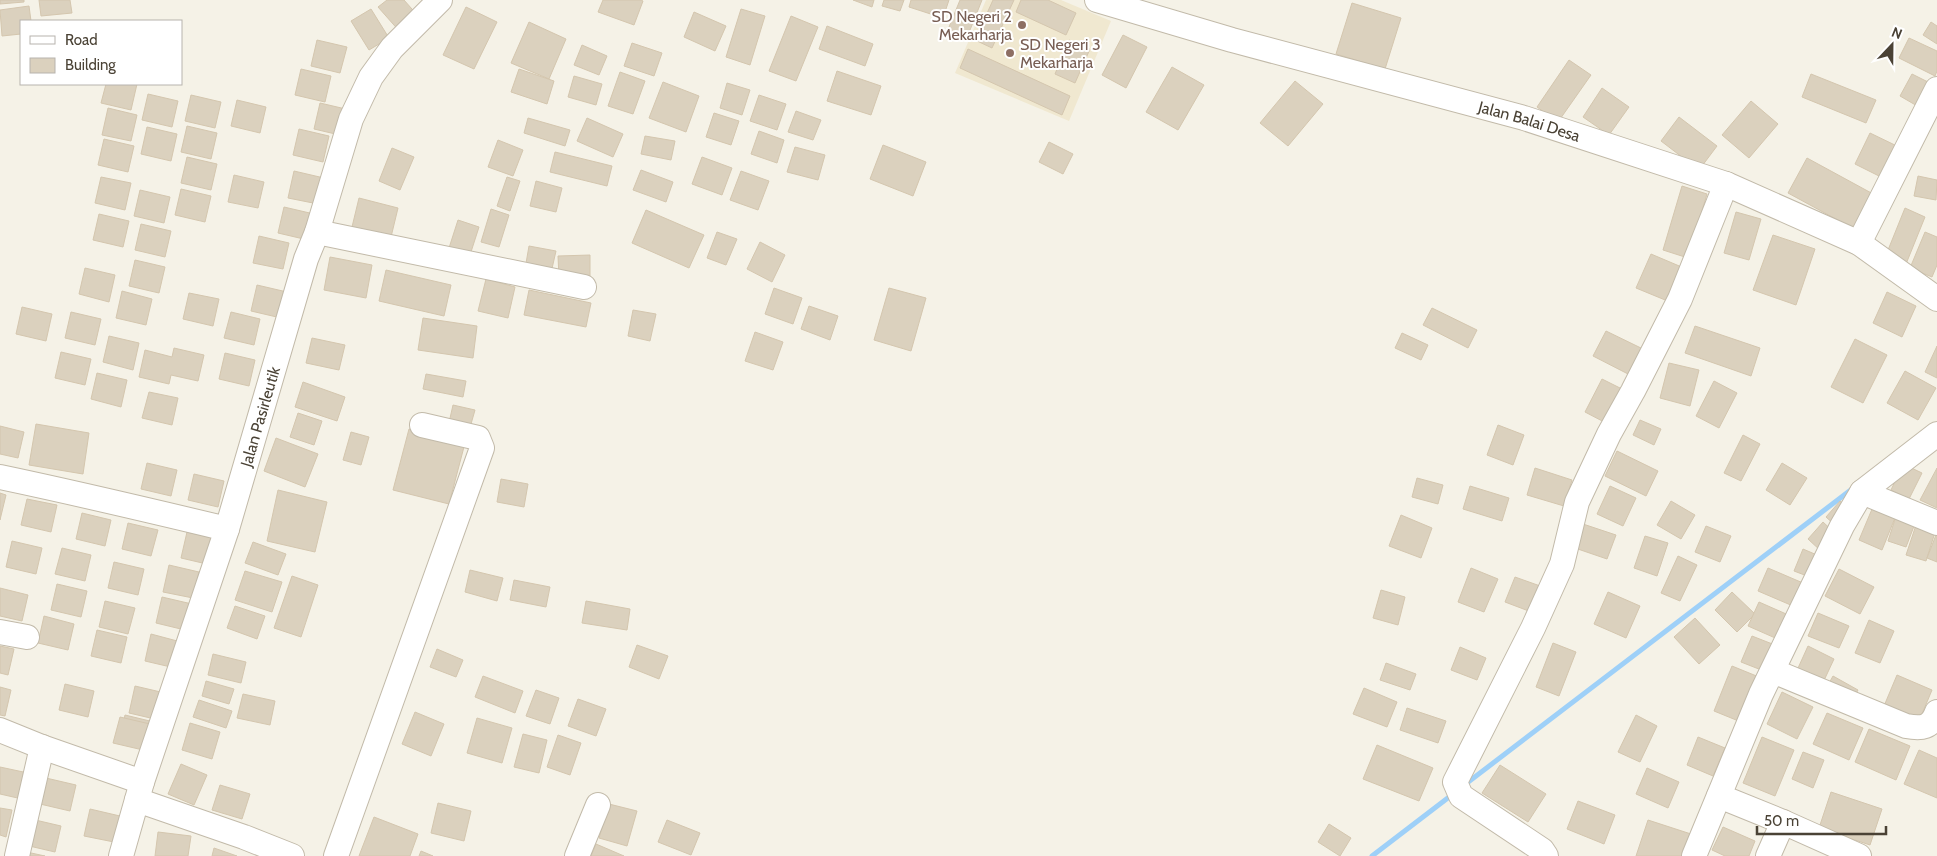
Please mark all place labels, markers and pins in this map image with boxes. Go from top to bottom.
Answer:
place label: SD Negeri 2 Mekarharja [932,7,1012,44]
marker: SD Negeri 2 Mekarharja [1016,19,1028,31]
place label: SD Negeri 3 Mekarharja [1020,35,1101,72]
marker: SD Negeri 3 Mekarharja [1004,47,1016,59]

